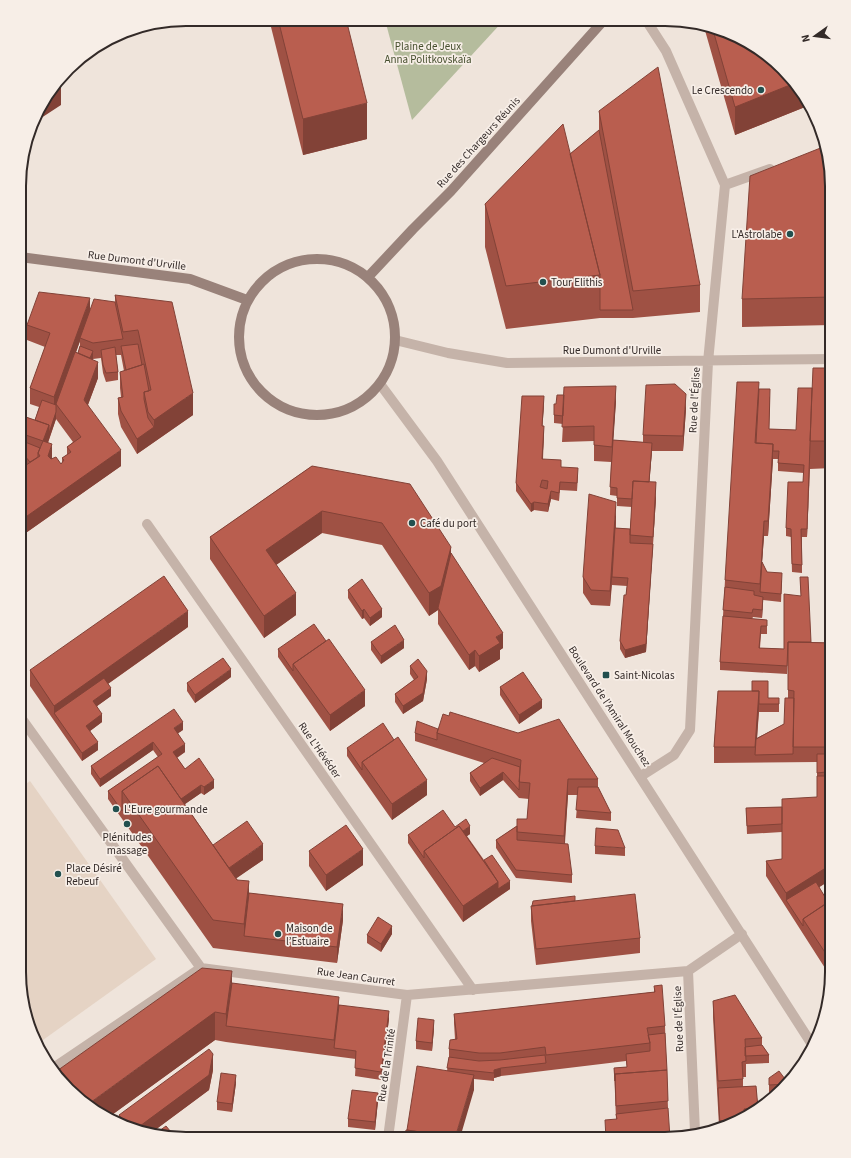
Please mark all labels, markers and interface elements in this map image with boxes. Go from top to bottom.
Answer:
north arrow [795,16,835,56]
text: N [798,33,814,44]
park label: Plaine de Jeux Anna Politkovskaïa [385,39,471,67]
place label: Le Crescendo [692,83,753,98]
marker: Le Crescendo [756,85,766,95]
street label: Rue des Chargeurs Réunis [433,93,524,191]
place label: L'Astrolabe [732,227,783,242]
marker: L'Astrolabe [785,229,795,239]
street label: Rue Dumont d'Urville [87,247,187,274]
place label: Tour Elithis [551,275,603,290]
marker: Tour Elithis [538,277,548,287]
street label: Rue Dumont d'Urville [563,343,662,358]
street label: Rue de l'Église [685,366,704,433]
place label: Café du port [420,516,477,531]
marker: Café du port [407,518,417,528]
street label: Boulevard de l'Amiral Mouchez [565,643,654,770]
place label: Saint-Nicolas [614,668,675,683]
marker: Saint-Nicolas [601,670,611,680]
street label: Rue L'Hévéder [295,719,345,782]
place label: L'Eure gourmande [124,802,208,817]
marker: L'Eure gourmande [111,804,121,814]
marker: Plénitudes massage [122,819,132,829]
place label: Plénitudes massage [102,830,152,858]
place label: Place Désiré Rebeuf [66,861,122,889]
marker: Place Désiré Rebeuf [53,869,63,879]
place label: Maison de l’Estuaire [286,921,333,949]
marker: Maison de l’Estuaire [273,929,283,939]
street label: Rue Jean Caurret [316,964,396,989]
street label: Rue de l'Église [670,985,687,1052]
street label: Rue de la Trinité [374,1027,399,1103]

